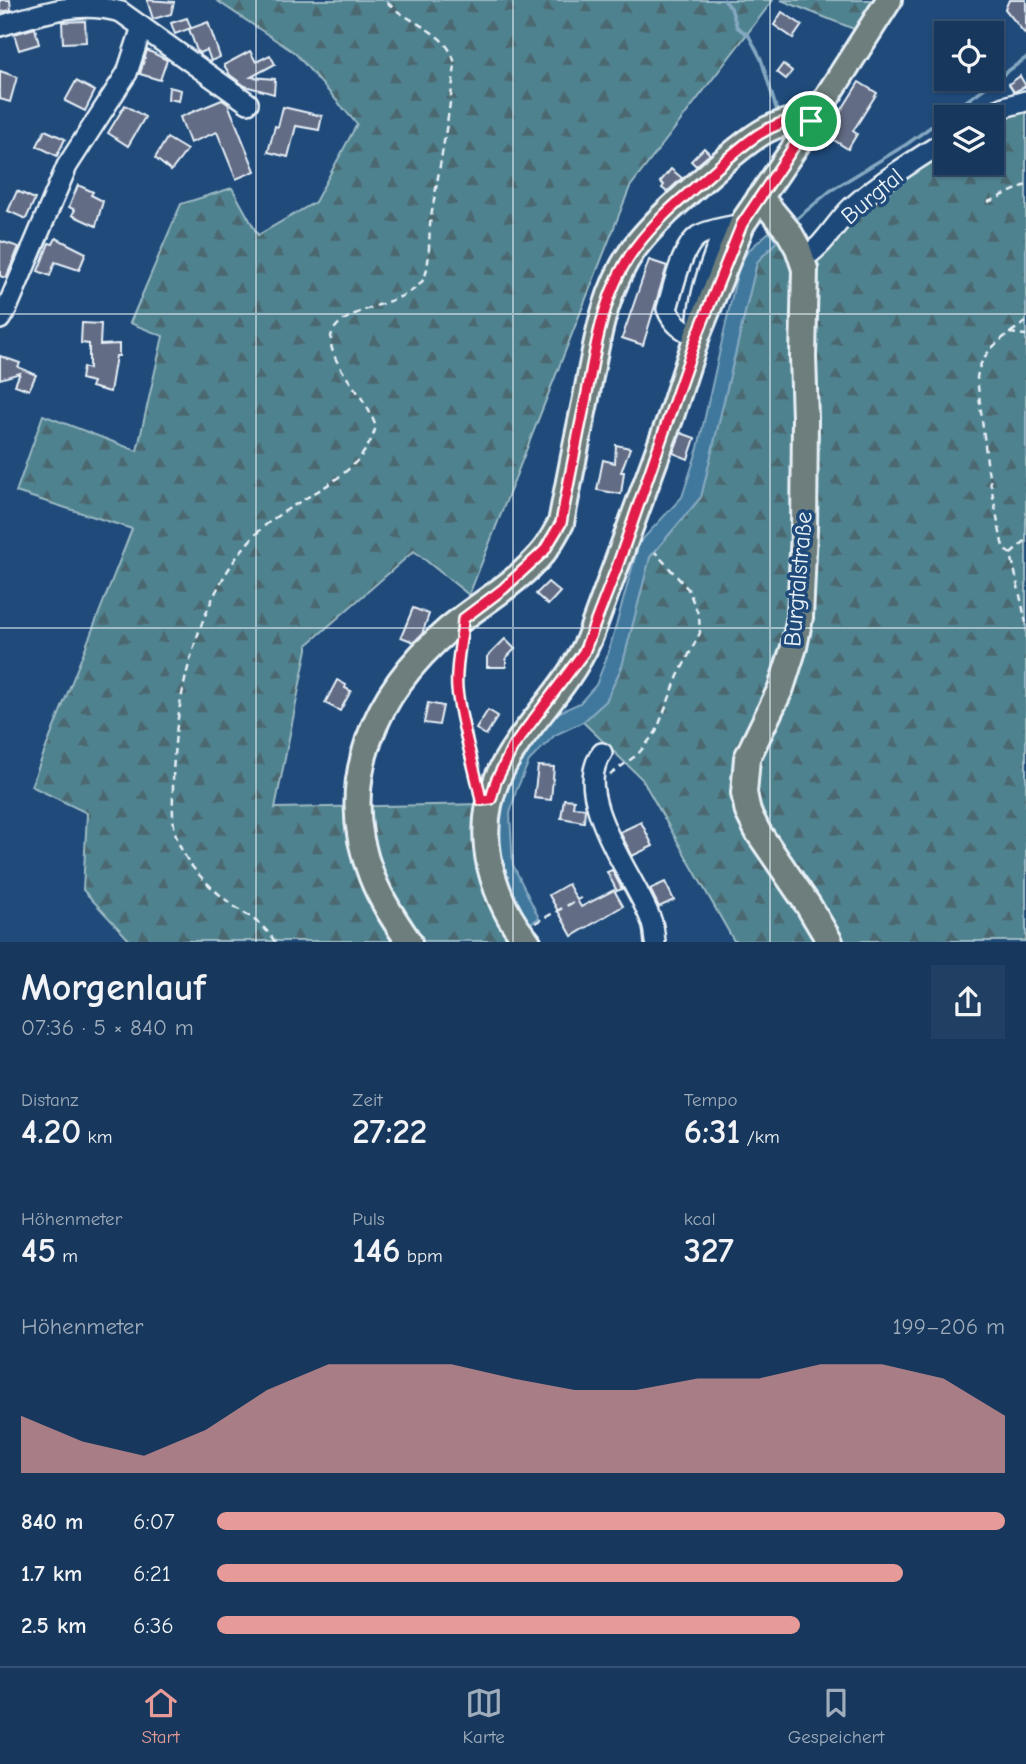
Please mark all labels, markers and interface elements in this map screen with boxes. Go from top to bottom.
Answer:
map controls [934,21,1004,175]
button: locate [934,21,1004,91]
pin [781,91,841,151]
icon: arrive [792,102,830,140]
button: layers [934,105,1004,175]
street label: Burgtal [835,162,909,230]
street label: Burgtalstraße [778,510,818,648]
button: share [931,965,1005,1039]
text: Morgenlauf [21,966,206,1010]
text: 07:36 · 5 × 840 m [21,1014,194,1041]
text: Distanz [21,1089,79,1111]
text: Zeit [352,1089,383,1111]
text: Tempo [684,1089,737,1111]
text: 4.20 [21,1111,81,1152]
text: 27:22 [352,1111,427,1152]
text: 6:31 [684,1111,740,1152]
text: km [81,1126,112,1148]
text: /km [740,1126,780,1148]
text: Höhenmeter [21,1208,122,1230]
text: Puls [352,1208,385,1230]
text: kcal [684,1208,716,1230]
text: 45 [21,1230,56,1271]
text: 146 [352,1230,400,1271]
text: 327 [684,1230,734,1271]
text: m [56,1245,78,1267]
text: bpm [400,1245,443,1267]
text: Höhenmeter [21,1313,143,1340]
text: 199–206 m [892,1313,1005,1340]
text: 840 m [21,1508,83,1535]
text: 6:07 [133,1508,175,1535]
text: 1.7 km [21,1560,82,1587]
text: 6:21 [133,1560,171,1587]
text: 2.5 km [21,1612,87,1639]
text: 6:36 [133,1612,174,1639]
tab: Start [141,1684,180,1748]
tab: Karte [462,1684,505,1748]
tab: Gespeichert [788,1684,885,1748]

